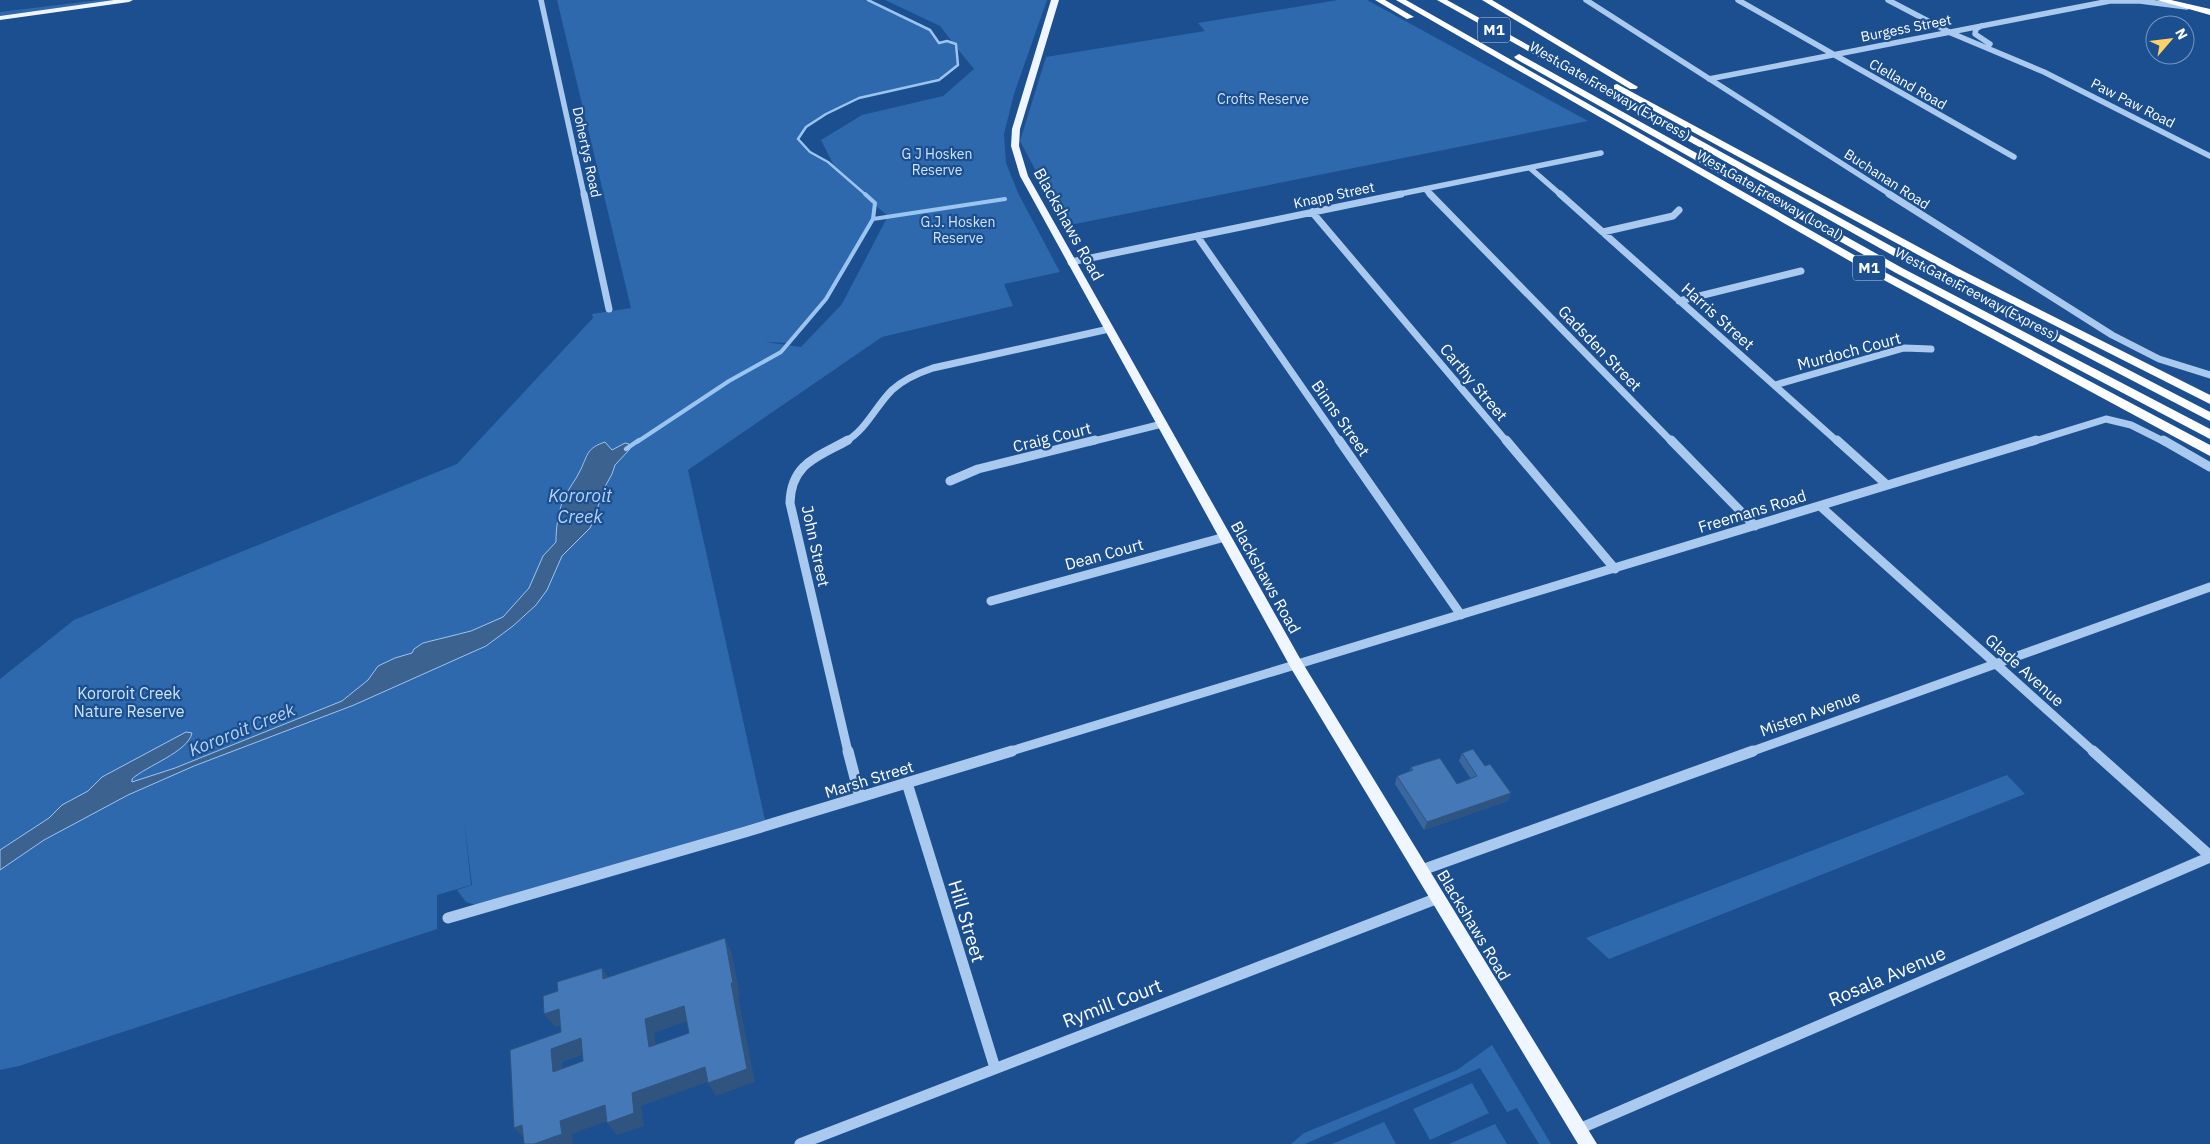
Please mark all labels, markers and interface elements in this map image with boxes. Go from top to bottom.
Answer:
street label: Burgess Street [1859,10,1953,46]
north arrow [2145,15,2195,65]
road number: M1 [1478,18,1510,42]
text: N [2171,25,2192,43]
street label: West Gate Freeway (Express) [1526,37,1694,145]
street label: Clelland Road [1866,55,1950,113]
street label: Paw Paw Road [2088,74,2178,132]
park label: Crofts Reserve [1217,90,1309,108]
street label: Dohertys Road [569,105,605,199]
park label: G J Hosken Reserve [902,145,972,179]
street label: Buchanan Road [1841,145,1933,213]
street label: West Gate Freeway (Local) [1693,146,1847,244]
street label: Blackshaws Road [1030,164,1108,284]
street label: Knapp Street [1292,178,1376,212]
park label: G.J. Hosken Reserve [921,213,995,247]
street label: West Gate Freeway (Express) [1892,243,2062,345]
road number: M1 [1853,256,1885,280]
street label: Harris Street [1677,278,1759,354]
street label: Gadsden Street [1554,301,1646,395]
street label: Murdoch Court [1795,328,1903,374]
street label: Carthy Street [1436,339,1512,425]
street label: Binns Street [1308,376,1374,460]
street label: Craig Court [1011,418,1093,456]
water label: Kororoit Creek [548,484,613,528]
street label: Freemans Road [1696,485,1808,537]
street label: John Street [798,503,834,589]
street label: Blackshaws Road [1227,517,1305,637]
street label: Dean Court [1063,534,1145,574]
street label: Glade Avenue [1981,629,2069,711]
park label: Kororoit Creek Nature Reserve [74,683,185,721]
street label: Misten Avenue [1757,686,1863,740]
water label: Kororoit Creek [185,698,299,761]
street label: Marsh Street [822,756,916,802]
street label: Blackshaws Road [1433,866,1515,984]
street label: Hill Street [943,877,991,965]
street label: Rosala Avenue [1825,941,1949,1011]
street label: Rymill Court [1059,973,1165,1033]

